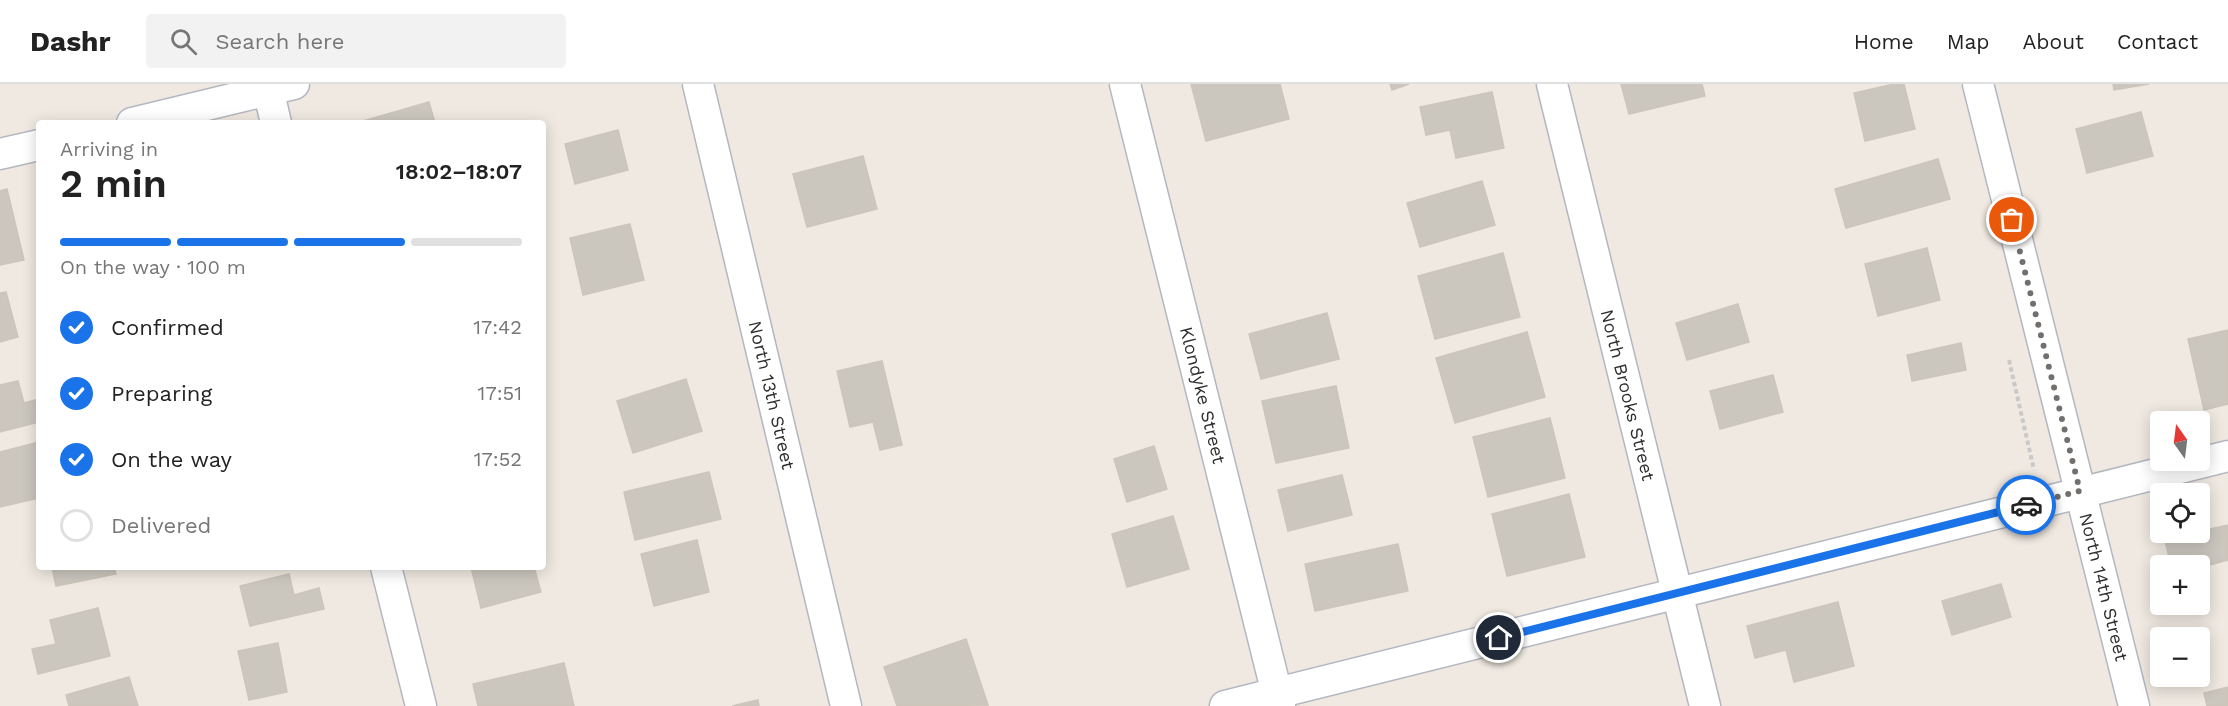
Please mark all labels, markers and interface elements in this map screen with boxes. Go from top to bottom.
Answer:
search box [146,14,566,68]
text: Dashr [30,25,110,58]
icon: search [167,25,200,58]
text: Search here [215,29,344,54]
text: Home [1854,29,1914,54]
text: Map [1947,29,1990,54]
text: About [2023,29,2084,54]
text: Contact [2117,29,2198,54]
text: Arriving in [60,137,158,161]
text: 18:02–18:07 [396,159,522,184]
text: 2 min [60,161,167,206]
pin [1986,194,2037,245]
icon: bag [1995,203,2028,236]
text: On the way · 100 m [60,255,246,279]
street label: North Brooks Street [1597,307,1660,483]
icon: check [60,311,93,344]
text: Confirmed [111,315,224,340]
text: 17:42 [473,315,522,339]
street label: North 13th Street [745,319,799,472]
street label: Klondyke Street [1176,324,1230,466]
icon: check [60,377,93,410]
text: Preparing [111,381,212,406]
text: 17:51 [478,381,522,405]
north arrow [2150,411,2210,471]
map controls [2150,411,2210,687]
icon: check [60,443,93,476]
text: On the way [111,447,232,472]
text: 17:52 [474,447,522,471]
courier [1996,475,2056,535]
button: locate [2150,483,2210,543]
icon: car [2010,489,2043,522]
street label: North 14th Street [2075,511,2133,664]
text: Delivered [111,513,211,538]
button: + [2150,555,2210,615]
pin [1473,612,1524,663]
icon: home [1482,621,1515,654]
button: − [2150,627,2210,687]

